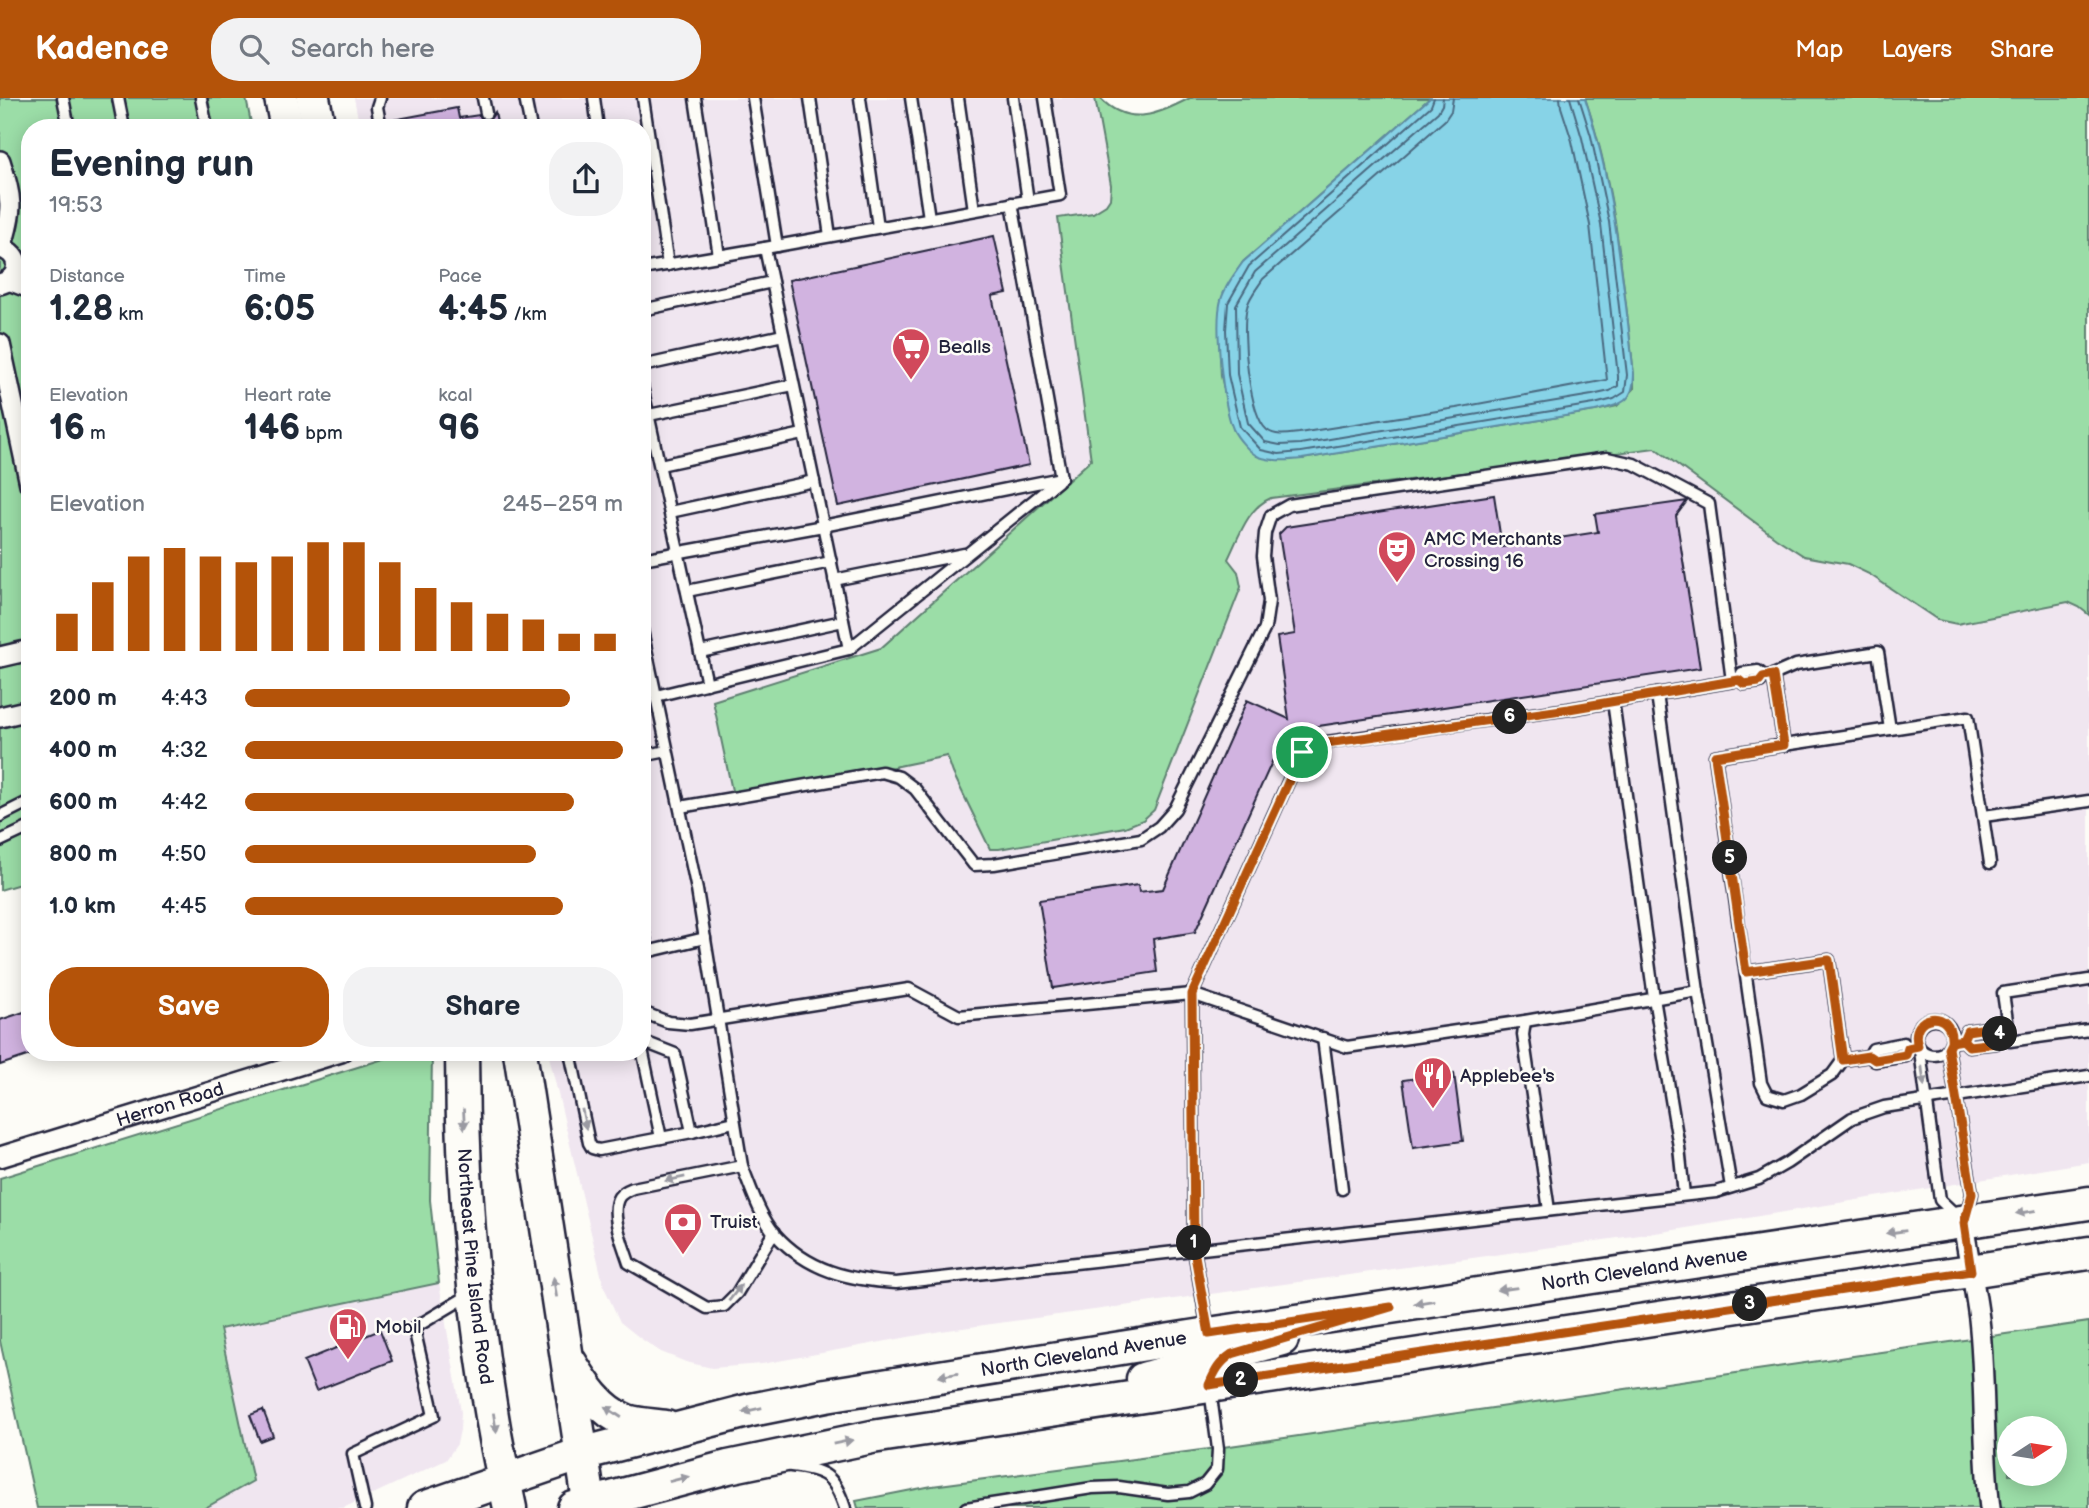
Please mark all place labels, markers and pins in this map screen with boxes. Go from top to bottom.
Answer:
supermarket icon: Bealls [890,326,932,381]
place label: Bealls [938,336,991,359]
place label: AMC Merchants Crossing 16 [1424,528,1562,573]
theatre icon: AMC Merchants Crossing 16 [1376,529,1418,584]
pin: 6 [1492,700,1528,734]
pin [1272,722,1332,782]
pin: 5 [1712,840,1748,876]
pin: 4 [1982,1016,2018,1052]
restaurant icon: Applebee's [1412,1055,1454,1110]
place label: Applebee's [1460,1065,1555,1088]
bank icon: Truist [662,1201,704,1256]
place label: Truist [710,1211,758,1234]
pin: 1 [1176,1226,1212,1260]
pin: 3 [1732,1286,1768,1322]
fuel station icon: Mobil [327,1306,369,1361]
place label: Mobil [375,1316,422,1339]
pin: 2 [1224,1362,1258,1398]

